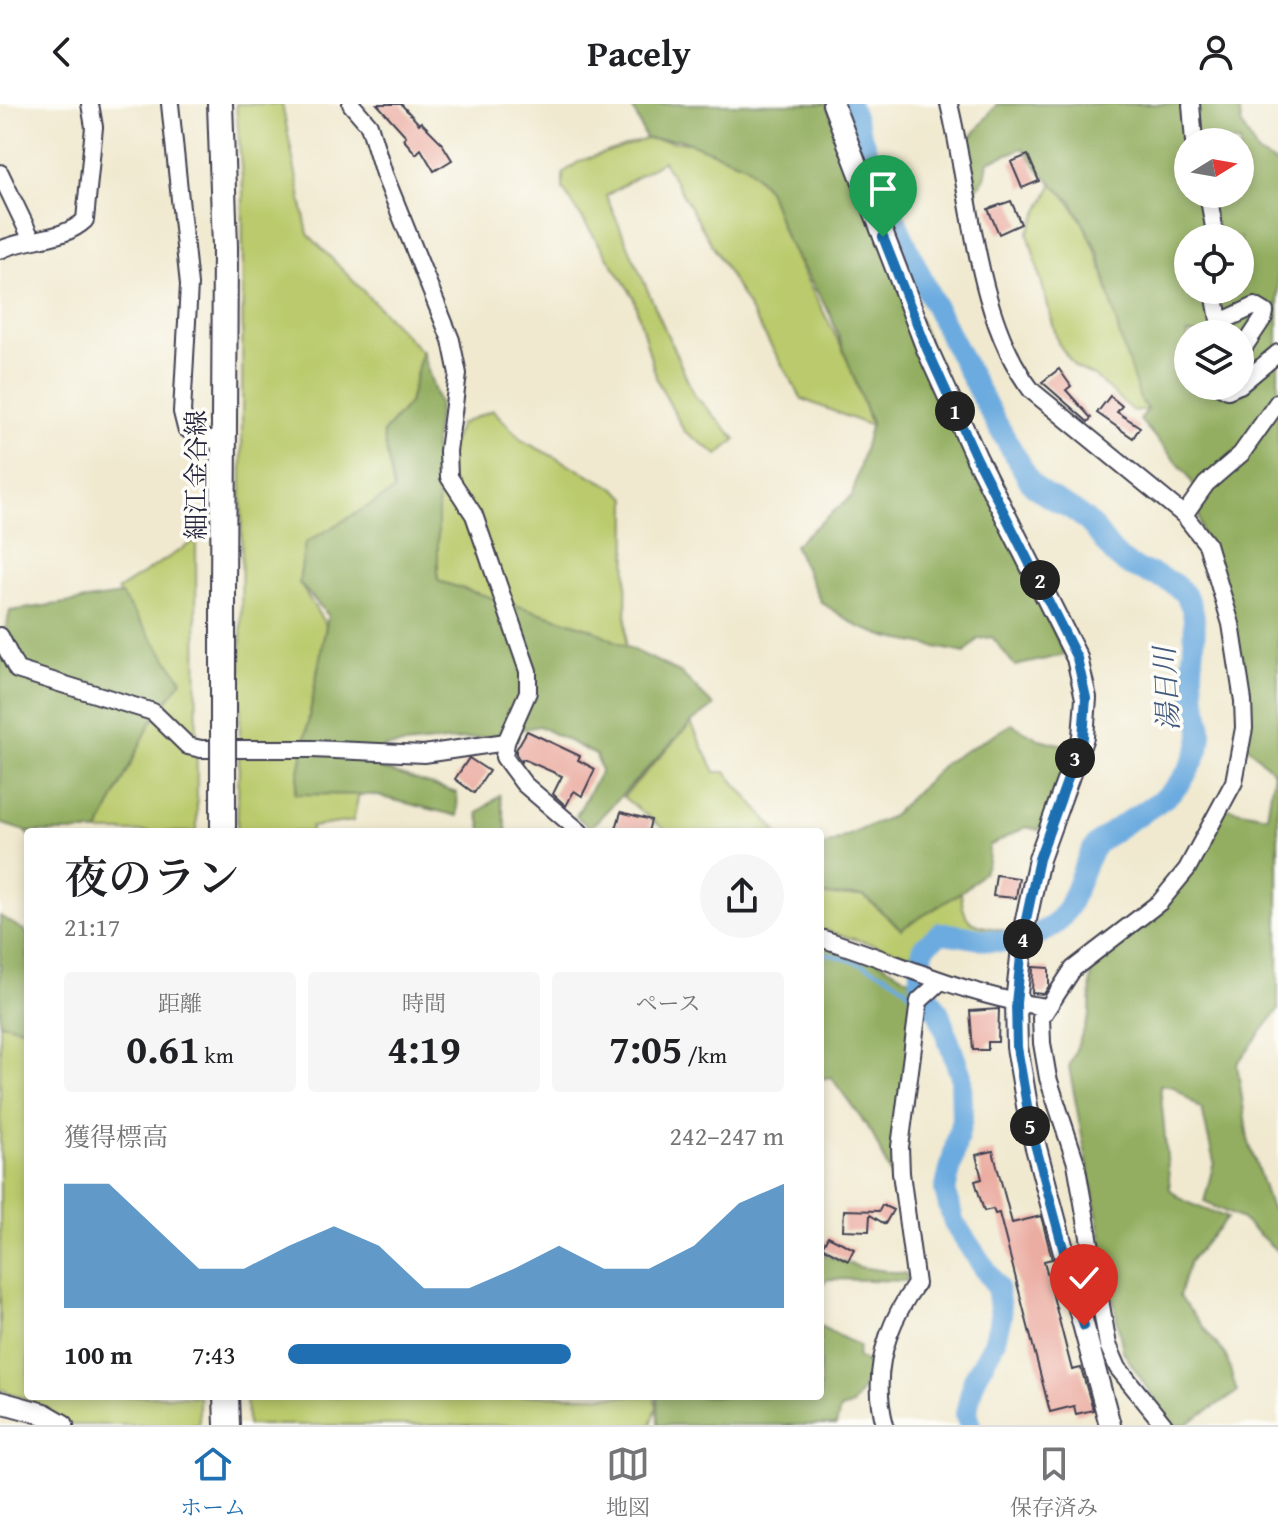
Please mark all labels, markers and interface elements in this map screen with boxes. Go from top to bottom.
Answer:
text: Pacely [587,26,691,79]
icon: back [40,30,84,74]
icon: person [1194,30,1238,74]
north arrow [1174,128,1254,208]
map controls [1174,128,1254,400]
pin [849,155,917,237]
icon: arrive [861,167,905,211]
button: locate [1174,224,1254,304]
button: layers [1174,320,1254,400]
pin: 1 [935,391,975,431]
text: 1 [949,395,961,427]
street label: 細江金谷線 [176,410,215,540]
pin: 2 [1020,560,1060,600]
text: 2 [1034,564,1046,596]
water label: 湯日川 [1143,643,1188,732]
pin: 3 [1055,738,1095,778]
text: 3 [1069,742,1081,774]
text: 夜のラン [64,845,240,909]
button: share [700,854,784,938]
text: 21:17 [64,907,120,946]
pin: 4 [1003,919,1043,959]
text: 4 [1017,923,1029,955]
text: 距離 [158,987,202,1019]
text: 時間 [402,987,446,1019]
text: ペース [636,987,700,1019]
text: 0.61 [126,1019,200,1078]
text: 4:19 [387,1019,461,1078]
text: 7:05 [609,1019,683,1078]
text: km [200,1039,234,1071]
text: /km [683,1039,727,1071]
pin: 5 [1010,1106,1050,1146]
text: 5 [1024,1110,1036,1142]
text: 242–247 m [670,1116,784,1155]
text: 獲得標高 [64,1117,168,1156]
pin [1050,1244,1118,1326]
icon: check [1062,1256,1106,1300]
text: 100 m [64,1335,132,1374]
text: 7:43 [192,1335,236,1374]
tab: ホーム [180,1442,246,1523]
tab: 地図 [606,1442,650,1523]
tab: 保存済み [1010,1442,1098,1523]

